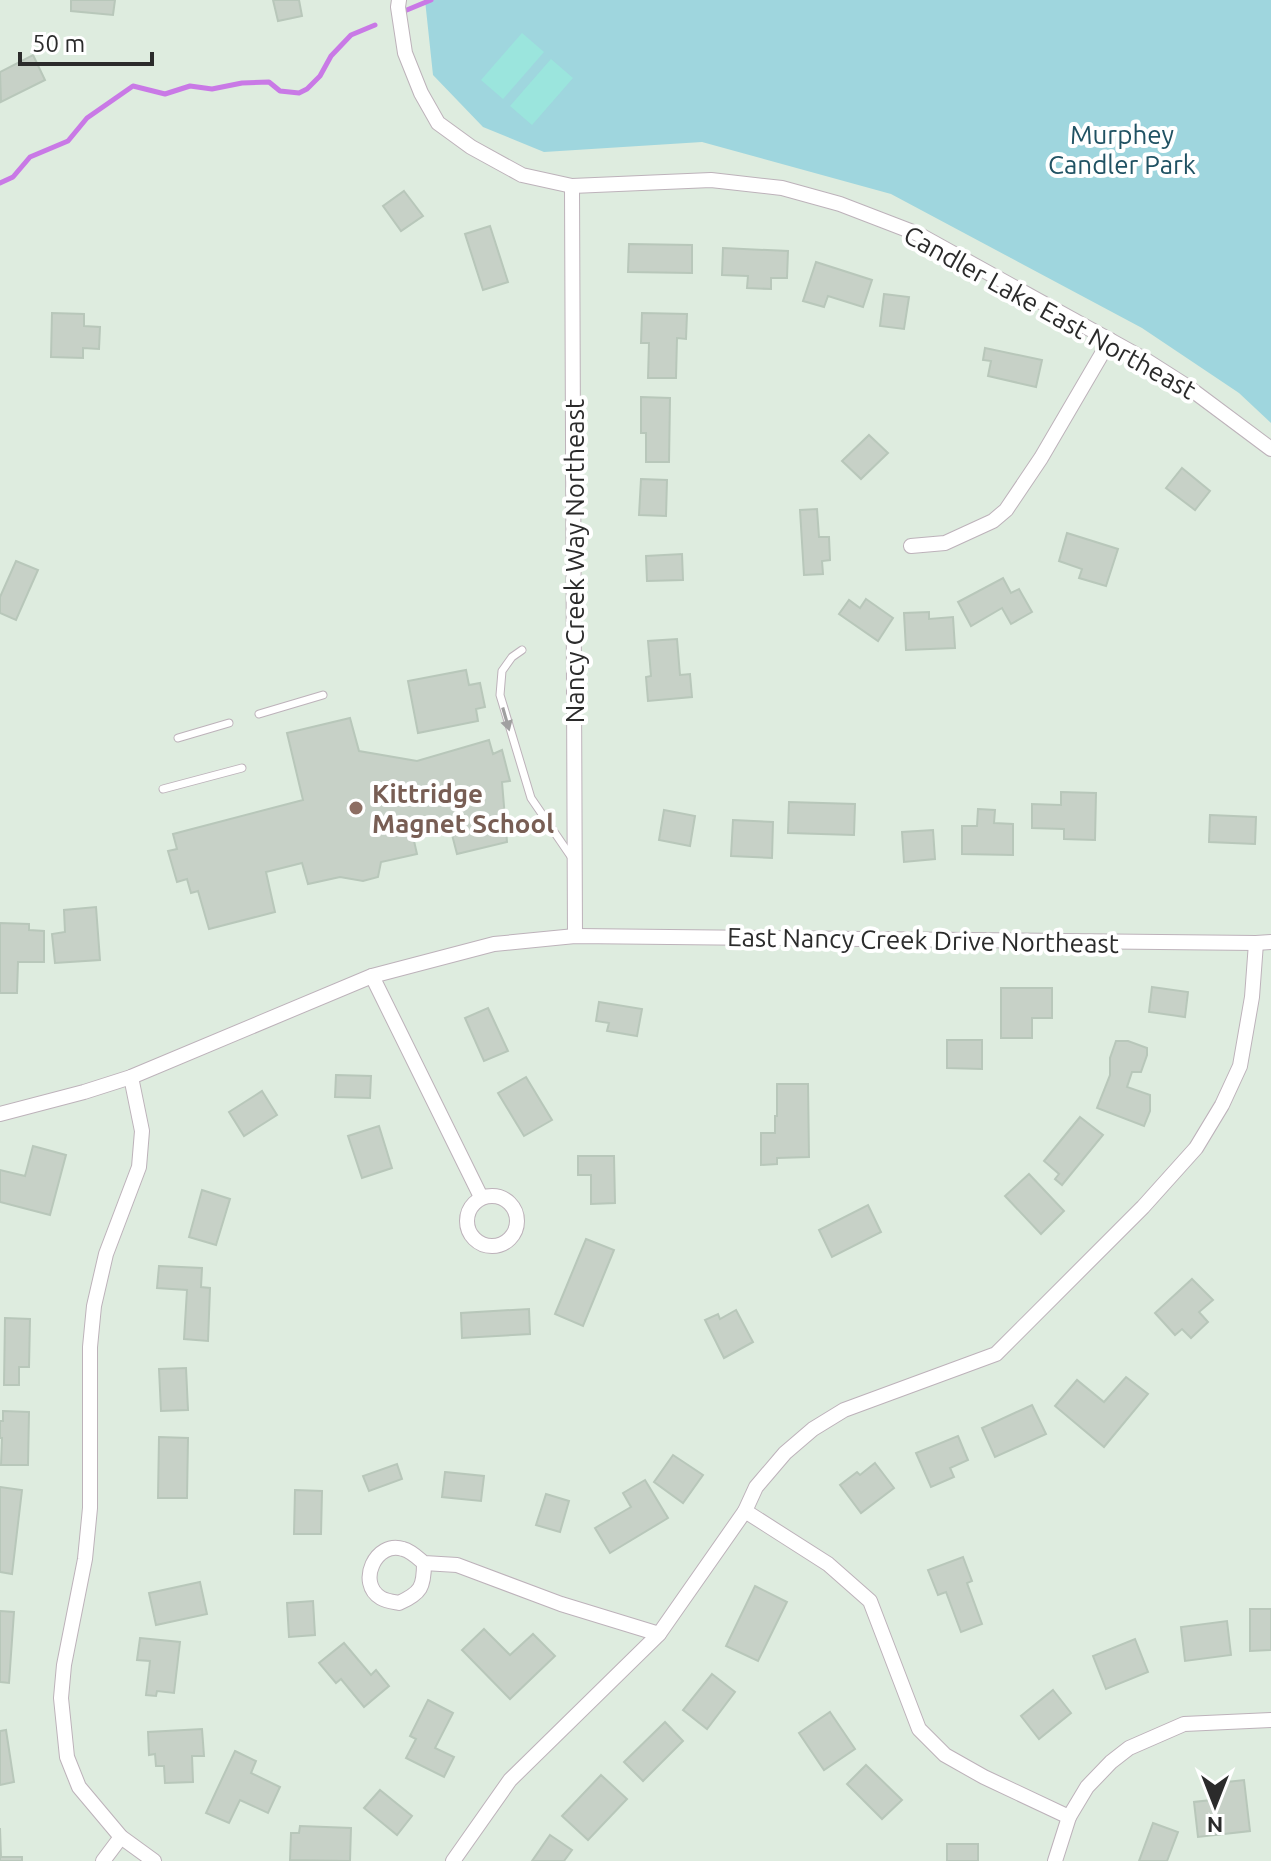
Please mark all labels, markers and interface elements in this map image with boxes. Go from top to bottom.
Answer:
scale bar [20,16,152,66]
text: 50 m [32,30,85,57]
park label: Murphey Candler Park [1048,120,1196,179]
street label: Candler Lake East Northeast [899,220,1201,404]
street label: Nancy Creek Way Northeast [560,399,589,723]
one-way arrow [501,706,513,731]
place label: Kittridge Magnet School [372,779,554,838]
marker: Kittridge Magnet School [347,799,365,817]
street label: East Nancy Creek Drive Northeast [727,922,1119,958]
north arrow [1175,1765,1255,1845]
text: N [1207,1813,1223,1838]

